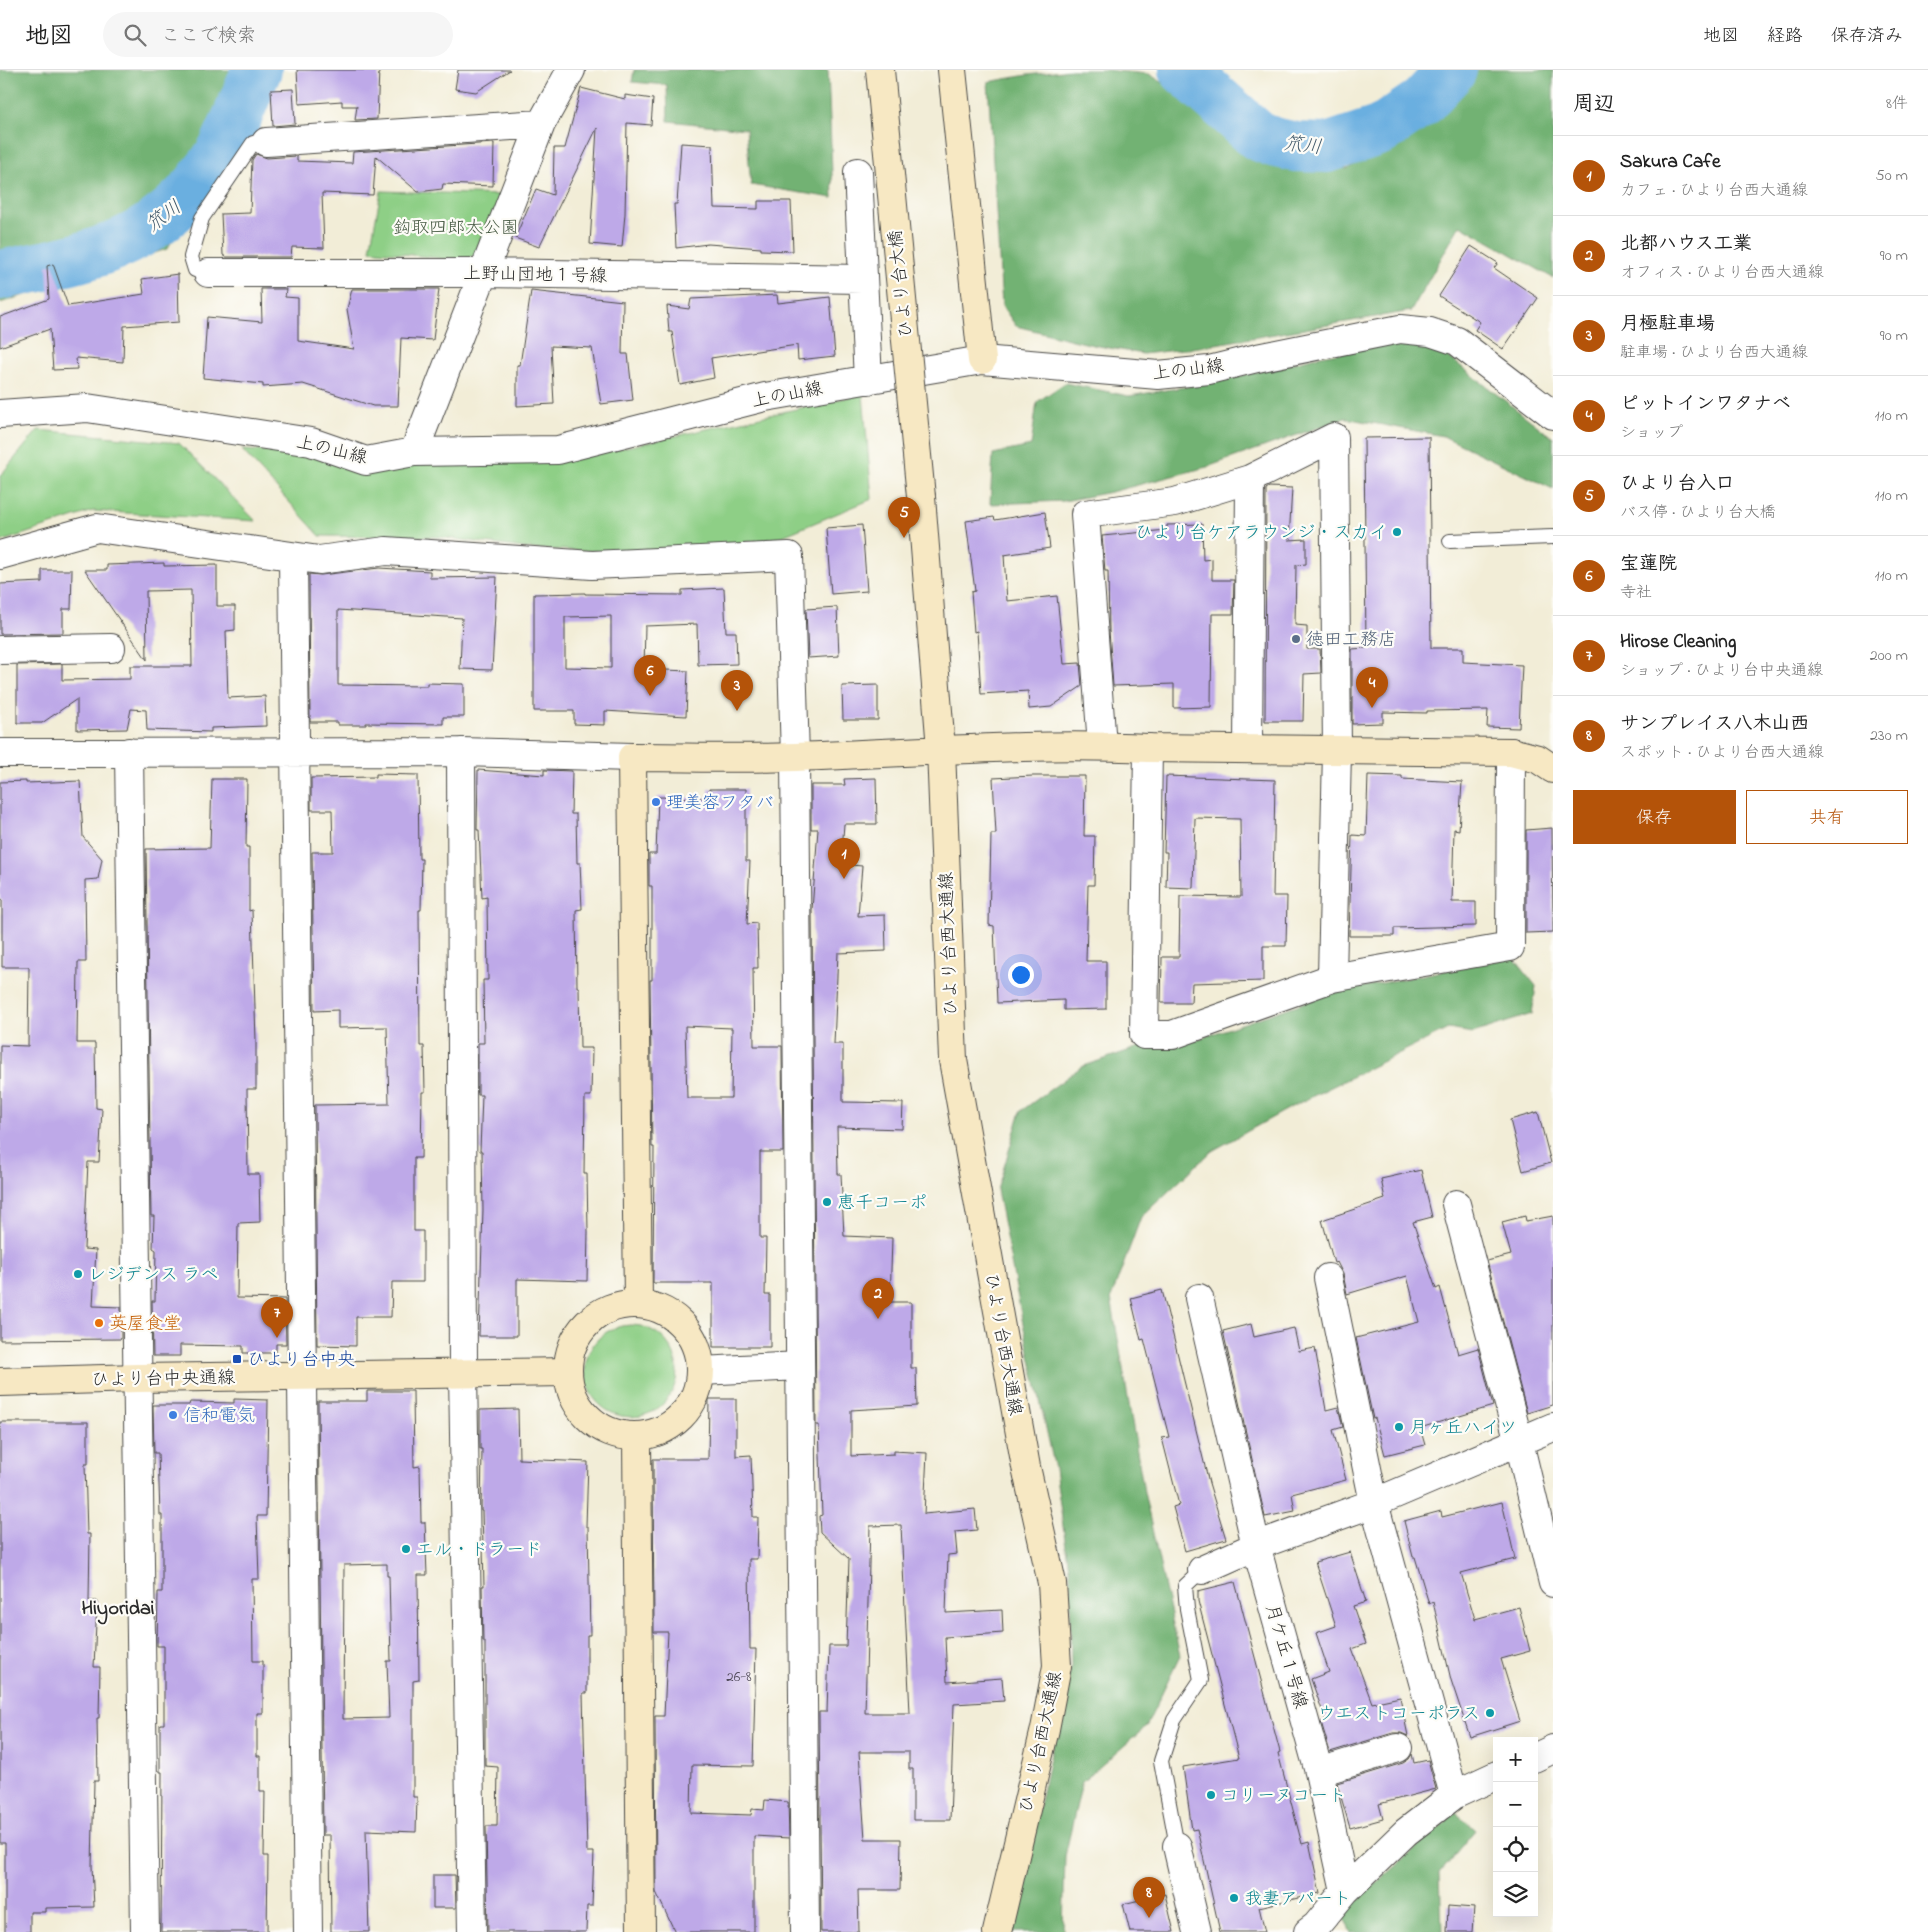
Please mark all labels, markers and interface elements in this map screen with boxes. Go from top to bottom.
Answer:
search box [103,12,453,57]
text: 地図 [25,20,73,55]
icon: search [121,21,149,49]
text: ここで検索 [161,23,256,50]
text: 地図 [1703,24,1739,50]
text: 経路 [1767,24,1803,50]
text: 保存済み [1831,24,1903,50]
text: 周辺 [1573,90,1615,120]
text: 8件 [1886,92,1908,116]
water label: 笊川 [1282,131,1323,162]
text: Sakura Cafe [1620,149,1721,176]
text: 1 [1586,164,1592,188]
text: 50 m [1876,164,1908,188]
text: カフェ · ひより台西大通線 [1620,179,1808,203]
water label: 笊川 [141,195,188,239]
park label: 鈎取四郎太公園 [393,216,519,242]
street label: ひより台大橋 [883,229,921,339]
text: 北都ハウス工業 [1620,231,1752,258]
text: 2 [1585,244,1593,268]
text: 90 m [1880,244,1908,268]
text: オフィス · ひより台西大通線 [1620,261,1824,285]
street label: 上野山団地１号線 [463,262,607,290]
text: 月極駐車場 [1620,311,1715,338]
text: 3 [1586,324,1592,348]
text: 90 m [1880,324,1908,348]
text: 駐車場 · ひより台西大通線 [1620,341,1808,365]
street label: 上の山線 [1151,354,1226,388]
street label: 上の山線 [750,376,825,416]
text: ピットインワタナベ [1620,391,1791,418]
text: 4 [1586,404,1592,428]
text: 110 m [1874,404,1908,428]
text: ショップ [1620,421,1683,445]
street label: 上の山線 [294,430,370,472]
text: ひより台入口 [1620,471,1734,498]
text: 5 [1584,484,1594,508]
text: 110 m [1874,484,1908,508]
pin: 5 [888,497,920,538]
text: バス停 · ひより台大橋 [1620,501,1776,525]
place label: ひより台ケアラウンジ・スカイ [1135,521,1387,547]
marker: ひより台ケアラウンジ・スカイ [1391,526,1403,538]
text: 宝蓮院 [1620,551,1677,578]
text: 6 [1585,564,1593,588]
text: 110 m [1874,564,1908,588]
text: 寺社 [1620,581,1652,605]
place label: 徳田工務店 [1306,628,1396,654]
text: Hirose Cleaning [1620,629,1736,656]
marker: 徳田工務店 [1290,633,1302,645]
text: 7 [1586,644,1592,668]
text: 200 m [1870,644,1908,668]
pin: 6 [634,655,666,696]
text: ショップ · ひより台中央通線 [1620,659,1823,683]
pin: 4 [1356,667,1388,708]
pin: 3 [721,670,753,711]
text: サンプレイス八木山西 [1620,711,1809,738]
text: 8 [1586,724,1592,748]
text: 230 m [1870,724,1908,748]
text: スポット · ひより台西大通線 [1620,741,1824,765]
button: 保存 [1573,790,1736,844]
button: 共有 [1746,790,1908,844]
place label: 理美容フタバ [666,791,774,817]
marker: 理美容フタバ [650,796,662,808]
pin: 1 [828,838,860,879]
street label: ひより台西大通線 [934,871,966,1017]
your location [1008,962,1034,988]
place label: 恵千コーポ [837,1191,927,1217]
marker: 恵千コーポ [821,1196,833,1208]
place label: レジデンス ラペ [88,1263,219,1289]
marker: レジデンス ラペ [72,1268,84,1280]
street label: ひより台西大通線 [977,1271,1027,1418]
pin: 2 [862,1278,894,1319]
pin: 7 [261,1297,293,1338]
place label: 英屋食堂 [109,1312,181,1338]
marker: 英屋食堂 [93,1317,105,1329]
place label: ひより台中央 [247,1348,355,1374]
marker: ひより台中央 [231,1353,243,1365]
street label: ひより台中央通線 [91,1366,235,1394]
place label: 信和電気 [183,1404,255,1430]
marker: 信和電気 [167,1409,179,1421]
place label: 月ヶ丘ハイツ [1409,1416,1517,1442]
marker: 月ヶ丘ハイツ [1393,1421,1405,1433]
place label: エル・ドラード [416,1538,542,1564]
marker: エル・ドラード [400,1543,412,1555]
district label: Hiyoridai [82,1595,155,1625]
street label: 月ケ丘１号線 [1258,1601,1312,1712]
house number: 26-8 [726,1666,752,1688]
street label: ひより台西大通線 [1014,1669,1070,1816]
place label: ウエストコーポラス [1317,1702,1480,1728]
marker: ウエストコーポラス [1484,1707,1496,1719]
map controls [1493,1737,1538,1917]
button: + [1493,1737,1538,1782]
button: − [1493,1782,1538,1827]
place label: コリーヌコート [1221,1784,1346,1810]
marker: コリーヌコート [1205,1789,1217,1801]
button: locate [1493,1827,1538,1872]
button: layers [1493,1872,1538,1917]
pin: 8 [1133,1877,1165,1918]
place label: 我妻アパート [1244,1887,1351,1913]
marker: 我妻アパート [1228,1892,1240,1904]

